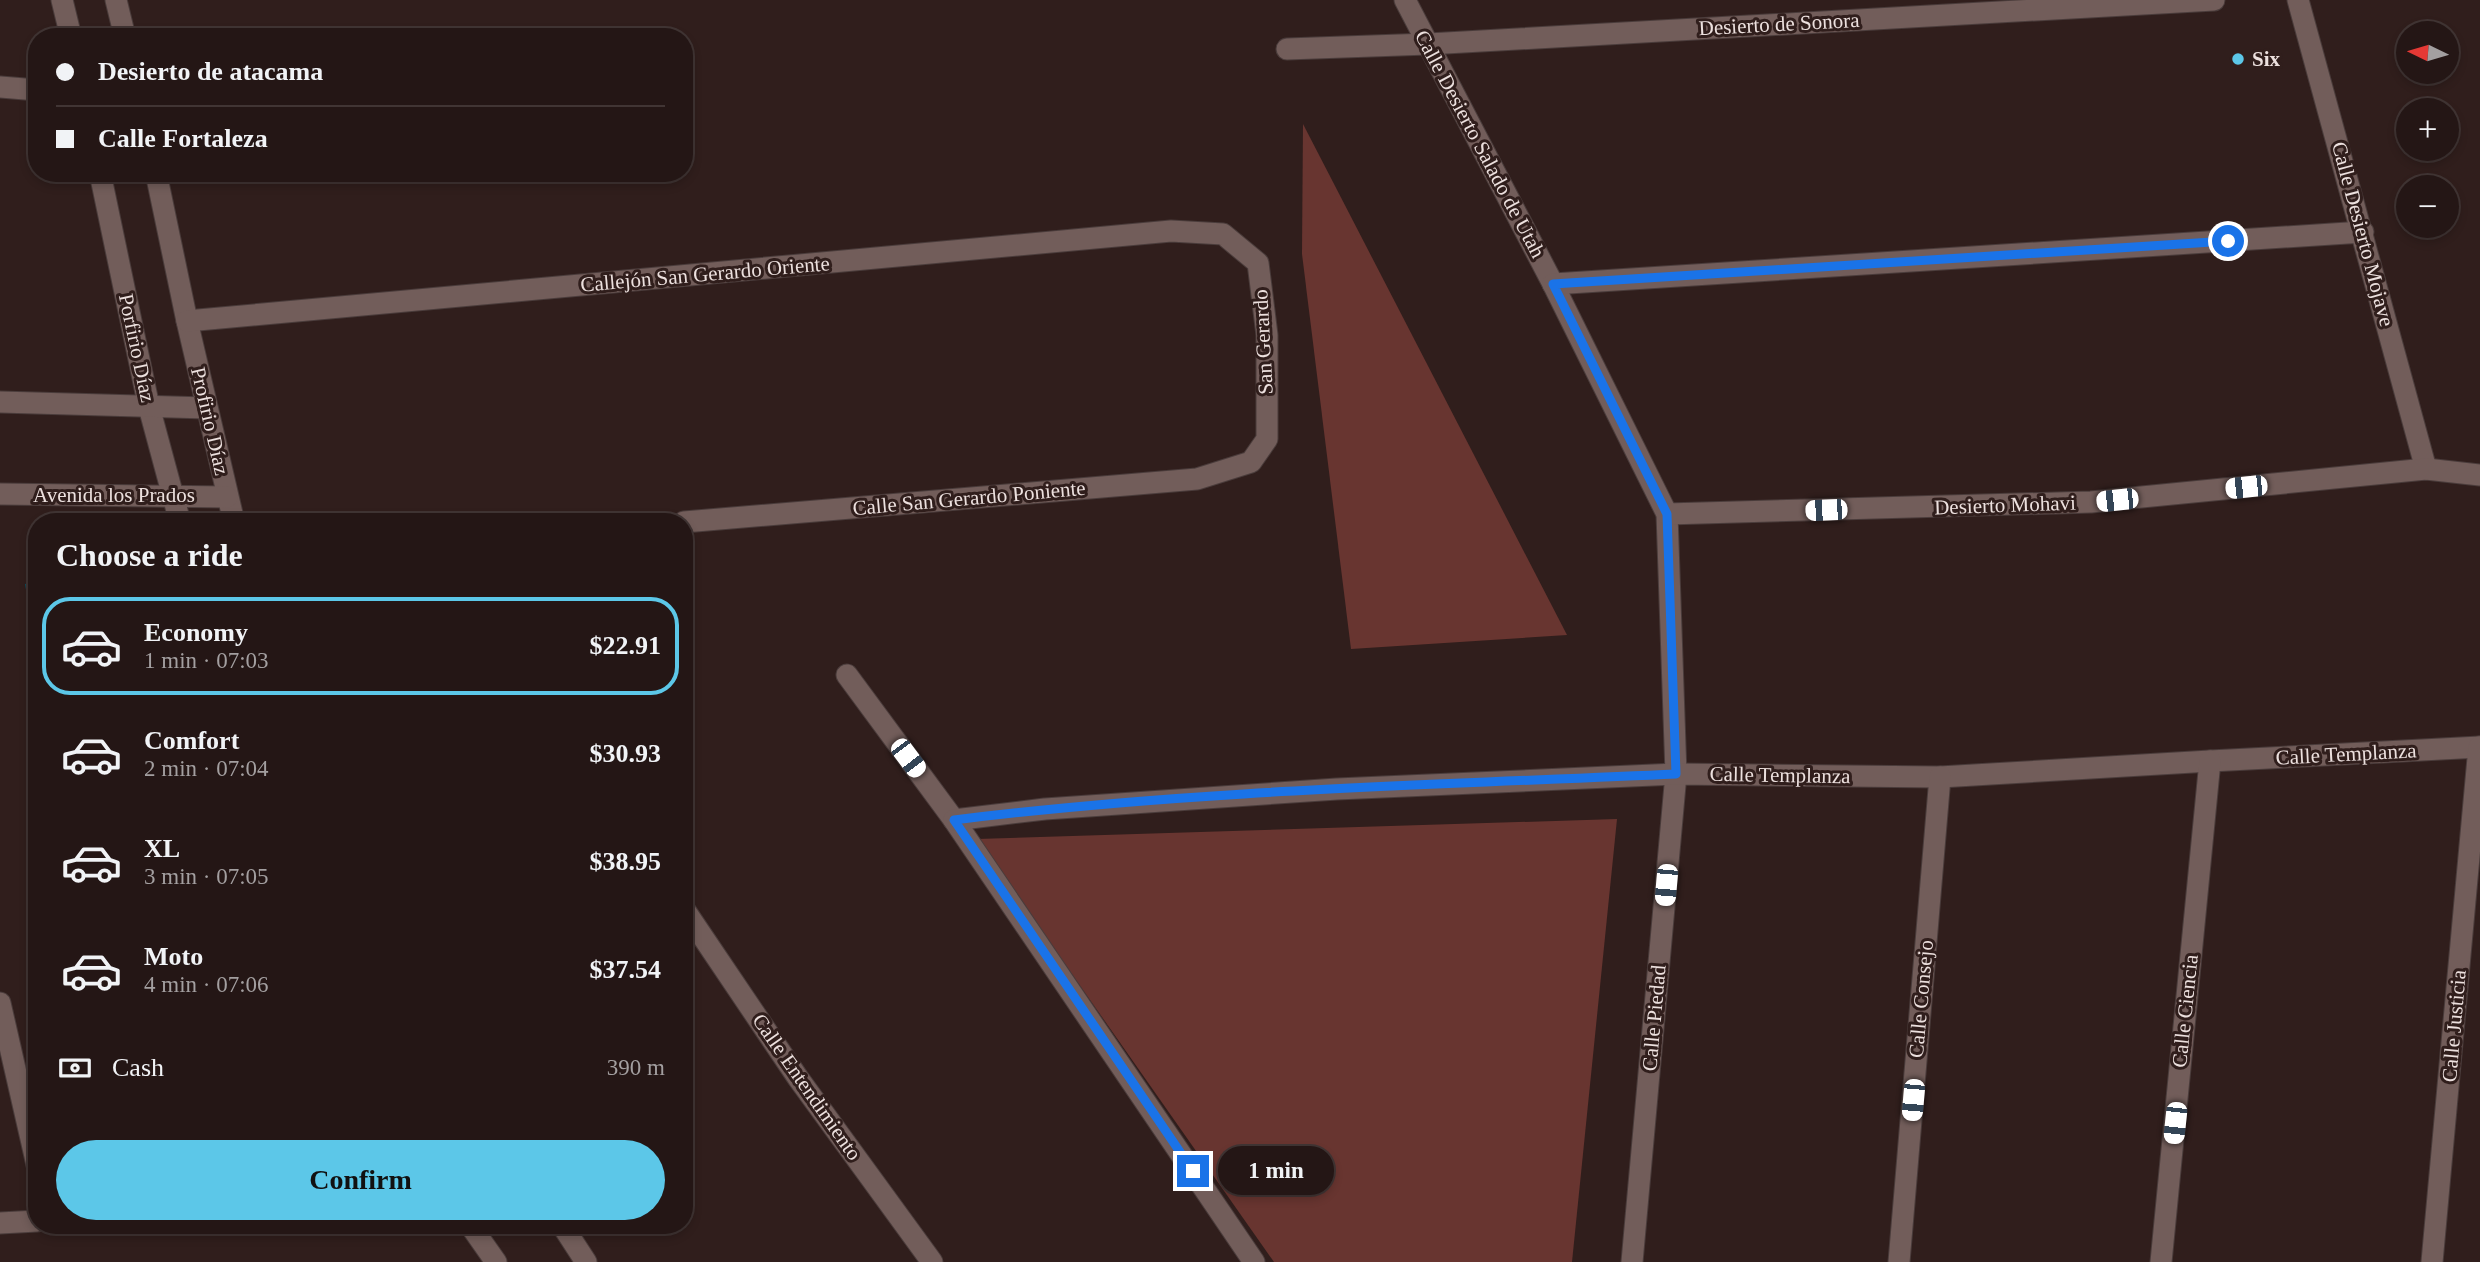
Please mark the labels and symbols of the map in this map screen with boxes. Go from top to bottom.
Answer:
street label: Desierto de Sonora [1698,8,1861,40]
north arrow [2396,21,2459,84]
street label: Calle Desierto Salado de Utah [1410,26,1551,262]
place label: Six [2252,47,2281,71]
marker: Six [2230,51,2246,67]
street label: Calle Desierto Mojave [2327,139,2399,329]
route start [2212,225,2244,257]
street label: Callejón San Gerardo Oriente [579,251,831,297]
street label: San Gerardo [1248,289,1278,395]
street label: Porfirio Díaz [114,292,160,404]
street label: Profirio Díaz [186,365,234,477]
car [2225,474,2268,500]
street label: Calle San Gerardo Poniente [851,476,1087,520]
street label: Avenida los Prados [33,483,195,507]
car [2096,487,2139,513]
street label: Desierto Mohavi [1934,491,2076,519]
car [1805,499,1848,521]
car [887,735,930,781]
street label: Calle Templanza [2275,738,2418,770]
street label: Calle Templanza [1709,762,1851,788]
car [1654,863,1679,907]
street label: Calle Consejo [1904,939,1938,1059]
street label: Calle Ciencia [2167,953,2203,1069]
street label: Calle Piedad [1637,963,1671,1072]
street label: Calle Justicia [2437,968,2471,1083]
street label: Calle Entendimiento [747,1009,867,1165]
car [1901,1078,1926,1122]
car [2163,1101,2188,1145]
callout: 1 min [1218,1146,1333,1196]
route end [1177,1155,1209,1187]

